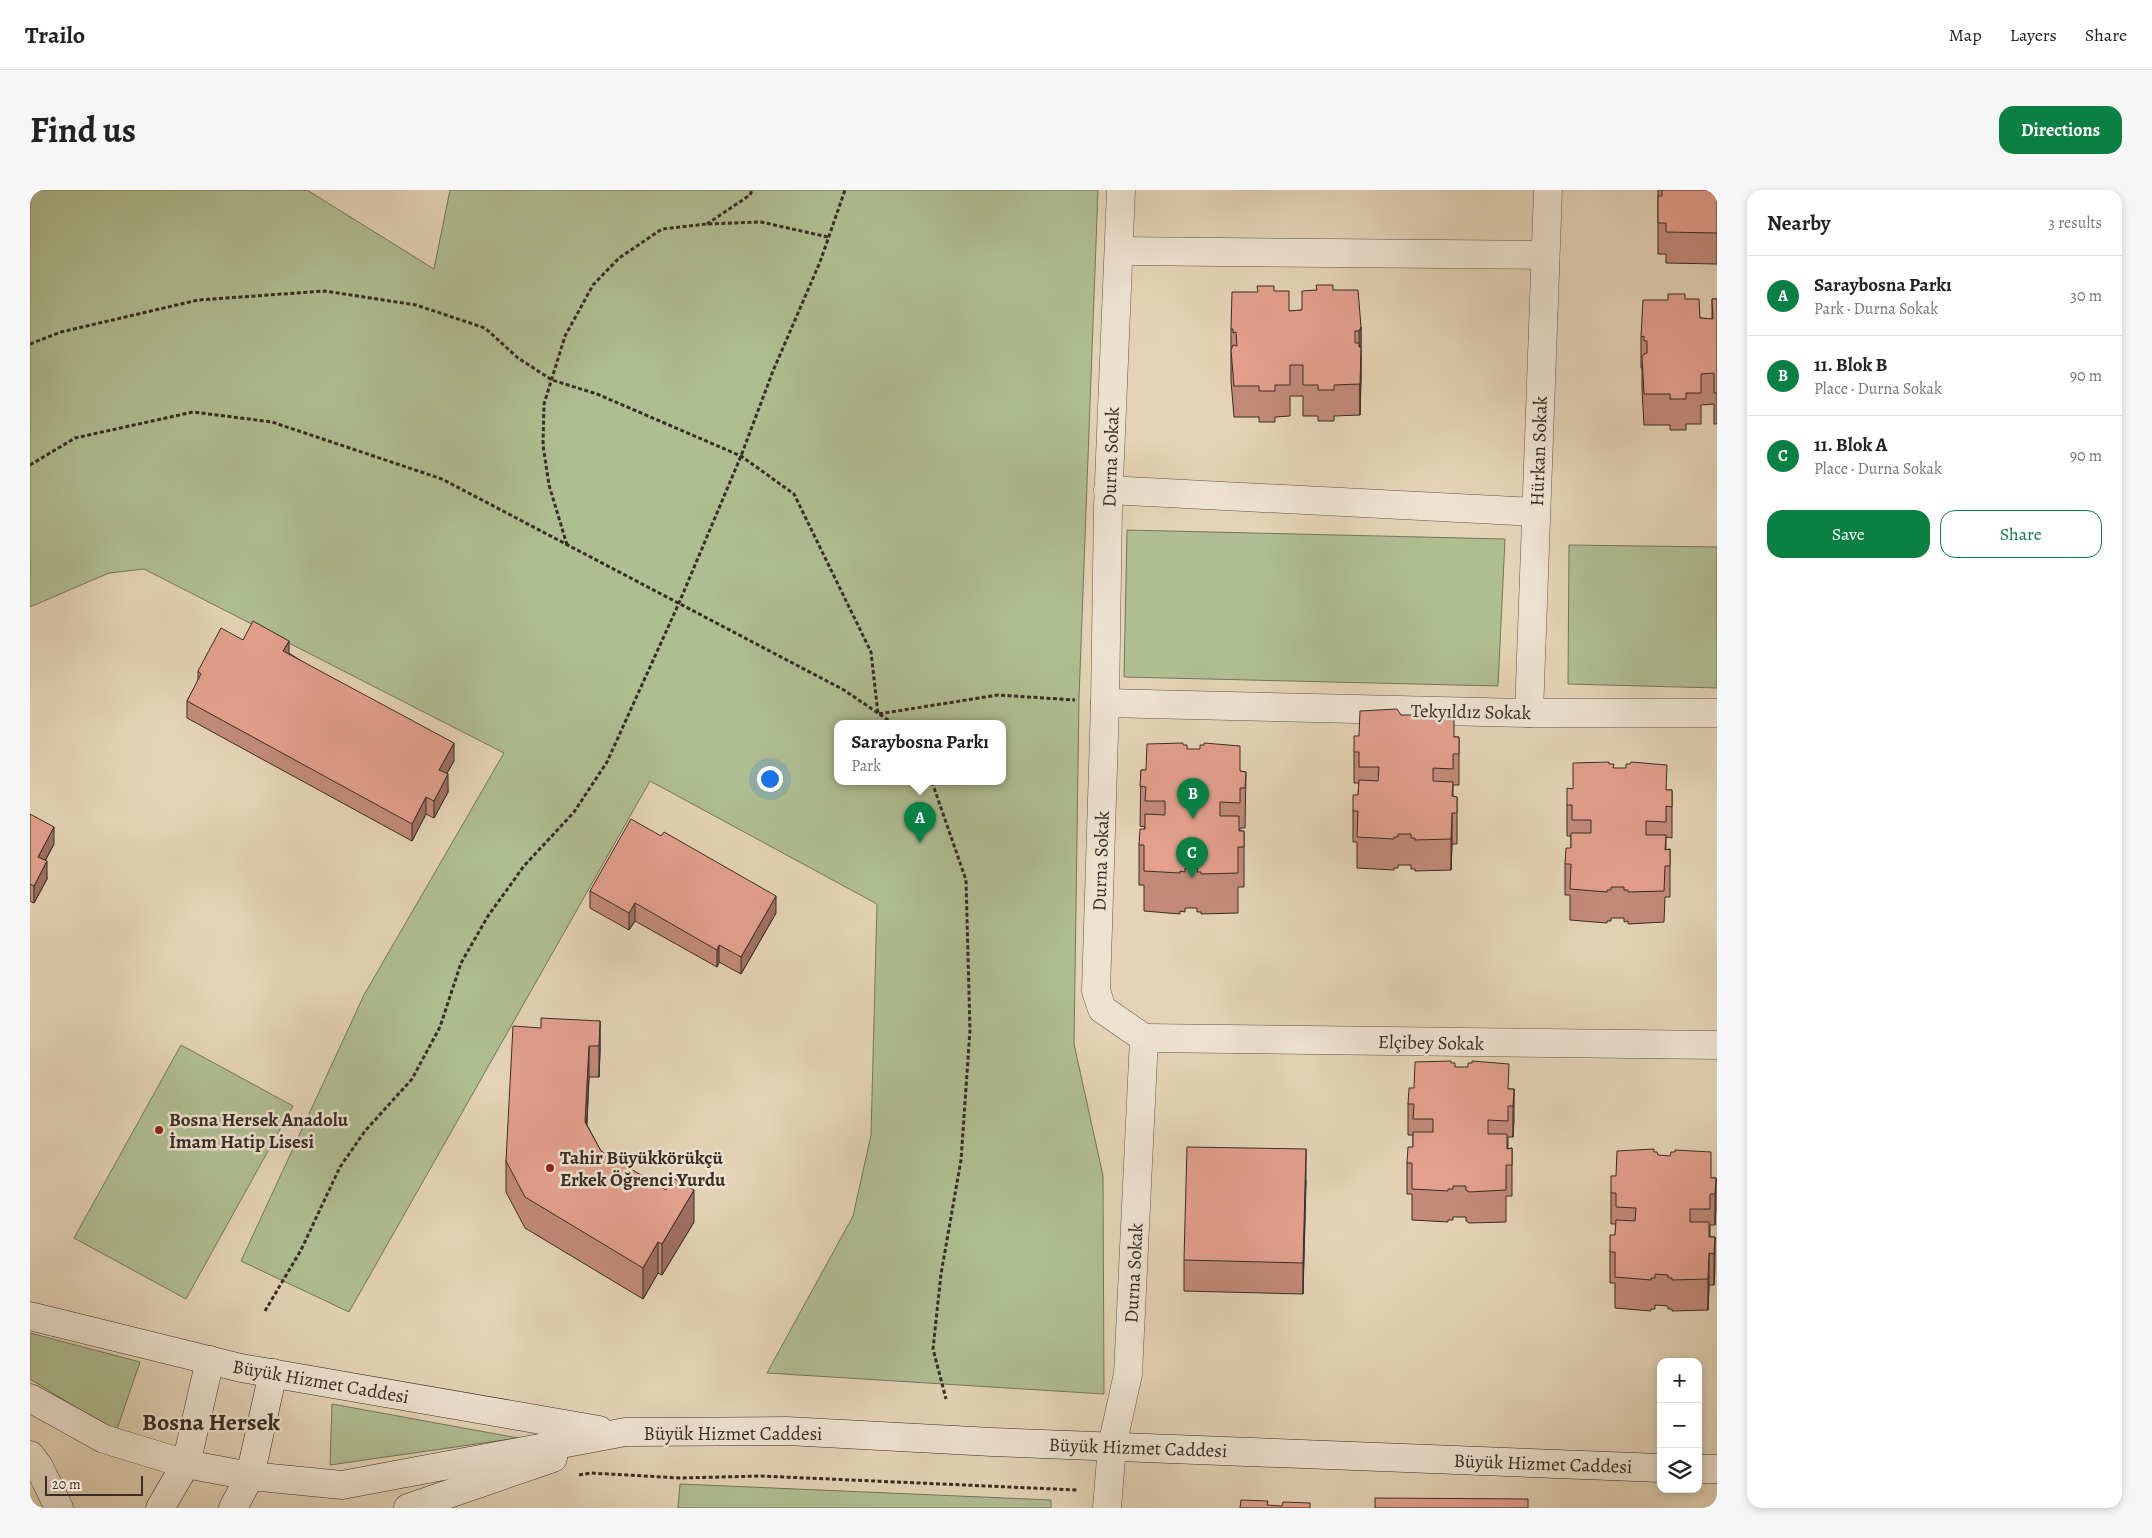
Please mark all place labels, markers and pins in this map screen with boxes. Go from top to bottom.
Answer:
pin: B [1177,778,1209,819]
pin: A [904,802,936,843]
pin: C [1176,837,1208,878]
place label: Bosna Hersek Anadolu İmam Hatip Lisesi [169,1107,349,1155]
marker: Bosna Hersek Anadolu İmam Hatip Lisesi [153,1124,165,1136]
place label: Tahir Büyükkörükçü Erkek Öğrenci Yurdu [560,1145,726,1193]
marker: Tahir Büyükkörükçü Erkek Öğrenci Yurdu [544,1162,556,1174]

